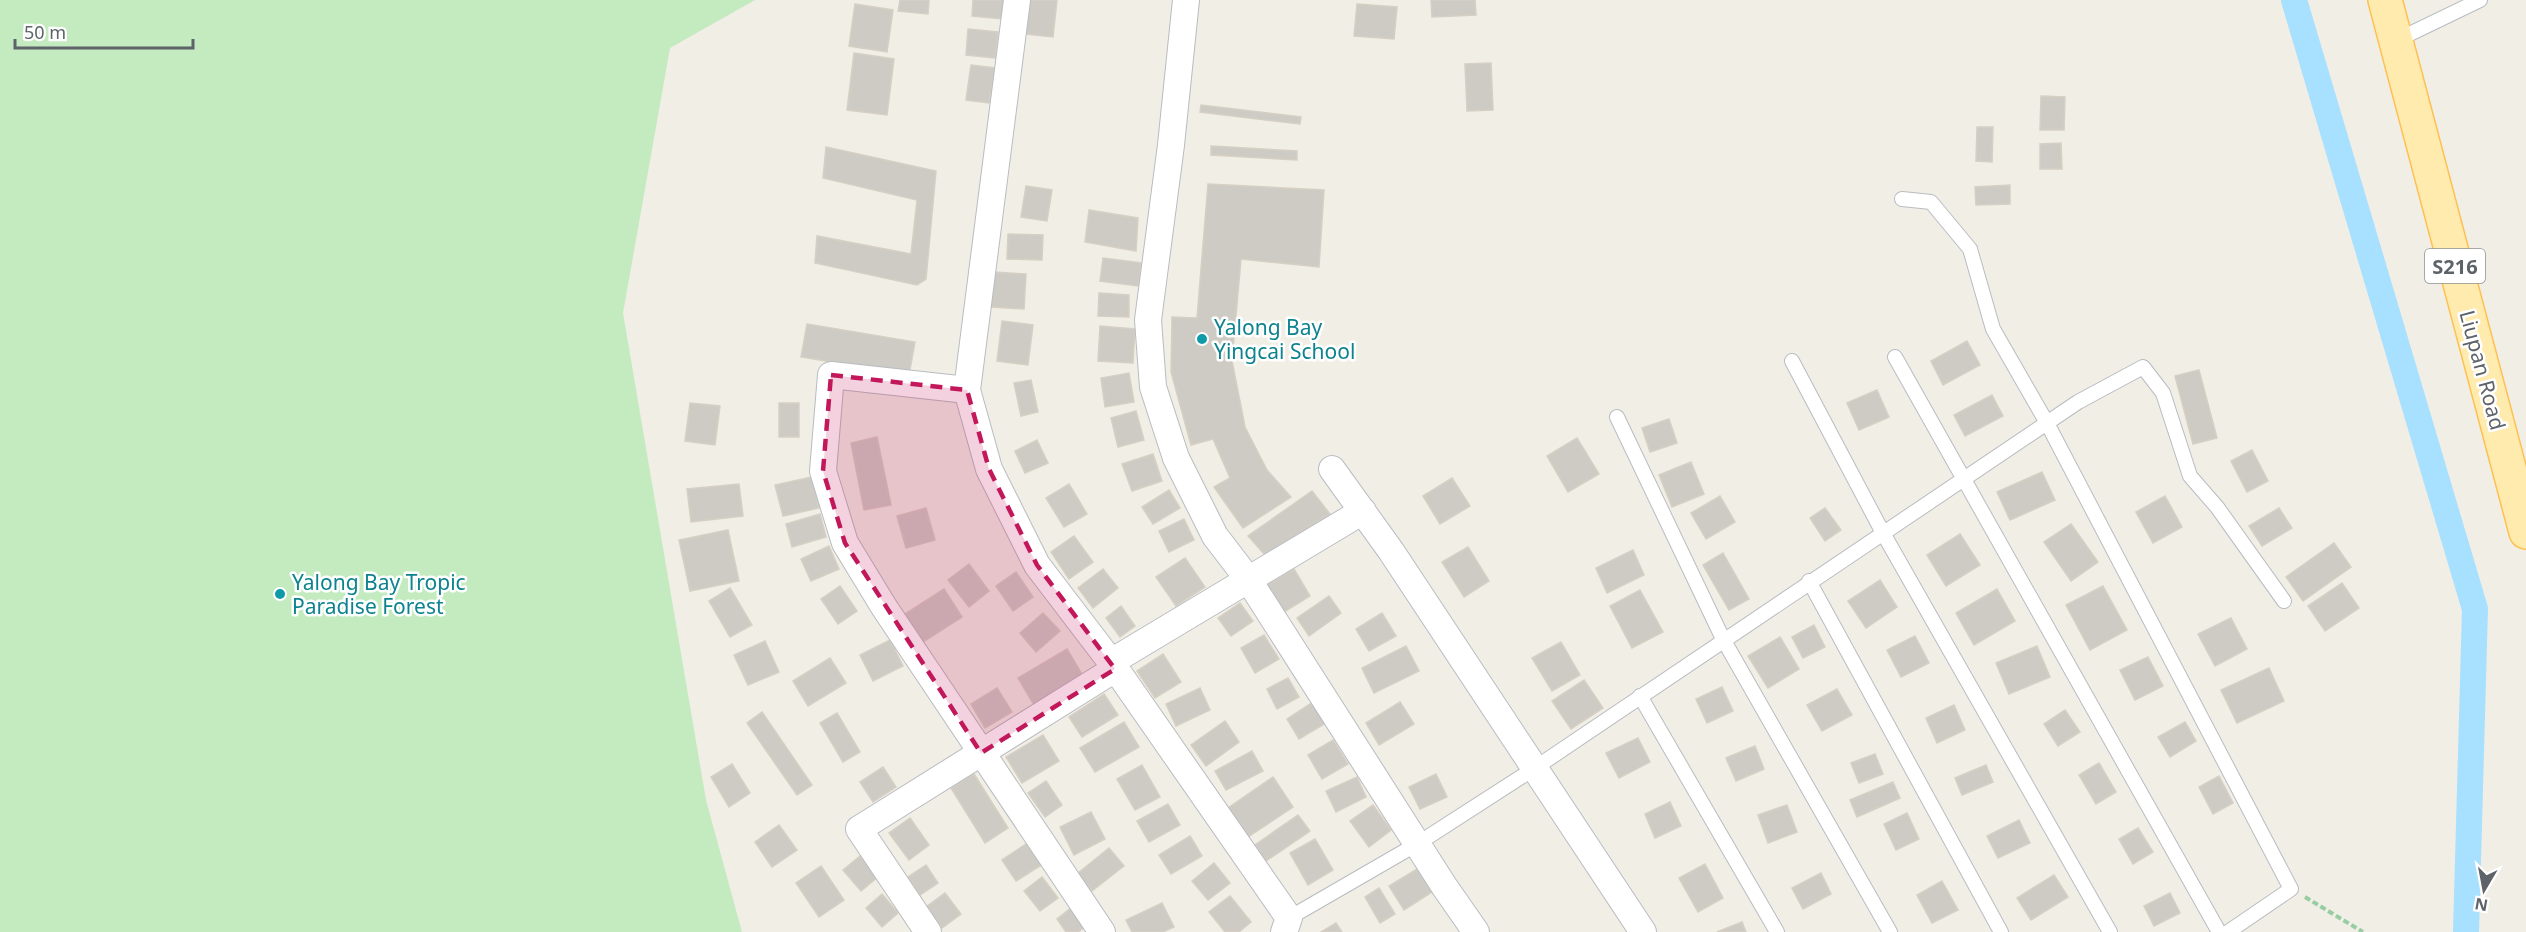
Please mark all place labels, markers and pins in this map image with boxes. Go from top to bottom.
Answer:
place label: Yalong Bay Yingcai School [1214,313,1355,365]
marker: Yalong Bay Yingcai School [1195,332,1209,346]
place label: Yalong Bay Tropic Paradise Forest [292,568,466,620]
marker: Yalong Bay Tropic Paradise Forest [273,587,287,601]

